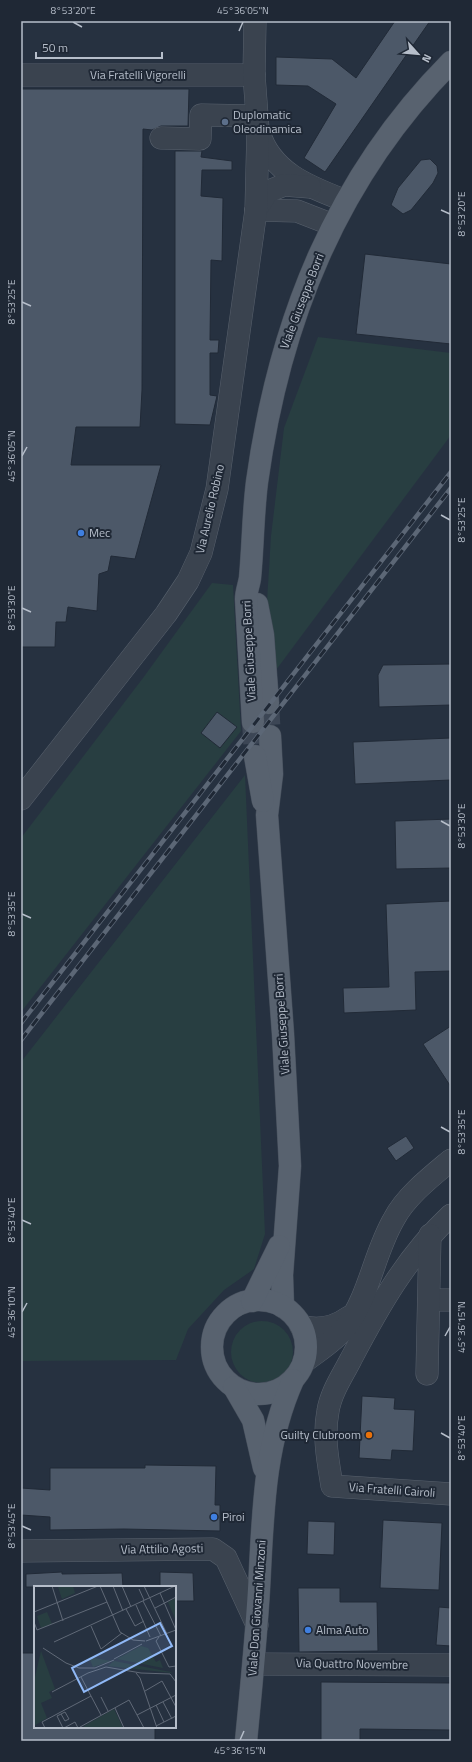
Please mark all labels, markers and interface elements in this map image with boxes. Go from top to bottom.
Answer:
text: 8°53'20"E [51,3,96,18]
text: 45°36'05"N [217,3,269,18]
scale bar [36,34,162,60]
north arrow [398,34,438,74]
text: 50 m [42,38,68,57]
text: N [418,52,436,66]
street label: Via Fratelli Vigorelli [90,65,186,84]
place label: Duplomatic Oleodinamica [233,105,301,138]
marker: Duplomatic Oleodinamica [220,117,230,127]
text: 8°53'20"E [454,191,469,236]
street label: Viale Giuseppe Borri [275,250,329,351]
text: 8°53'25"E [4,279,19,324]
text: 45°36'05"N [4,430,19,482]
street label: Via Aurelio Robino [190,462,229,556]
text: 8°53'25"E [454,497,469,542]
place label: Mec [89,523,110,542]
marker: Mec [76,528,86,538]
text: 8°53'30"E [4,585,19,630]
street label: Viale Giuseppe Borri [236,600,261,702]
text: 8°53'30"E [454,803,469,848]
text: 8°53'35"E [4,891,19,936]
street label: Viale Giuseppe Borri [268,973,295,1075]
text: 8°53'35"E [454,1109,469,1154]
text: 8°53'40"E [4,1197,19,1242]
text: 45°36'10"N [4,1286,19,1338]
text: 45°36'15"N [454,1301,469,1353]
text: 8°53'40"E [454,1415,469,1460]
place label: Guilty Clubroom [280,1425,361,1444]
marker: Guilty Clubroom [364,1430,374,1440]
street label: Via Fratelli Cairoli [348,1477,436,1502]
text: 8°53'45"E [4,1503,19,1548]
place label: Piroi [222,1507,245,1526]
marker: Piroi [209,1512,219,1522]
street label: Via Attilio Agosti [121,1538,203,1559]
street label: Viale Don Giovanni Minzoni [242,1539,271,1677]
inset map [34,1586,176,1728]
place label: Alma Auto [316,1620,369,1639]
marker: Alma Auto [303,1625,313,1635]
street label: Via Quattro Novembre [296,1653,408,1674]
text: 45°36'15"N [214,1743,266,1758]

